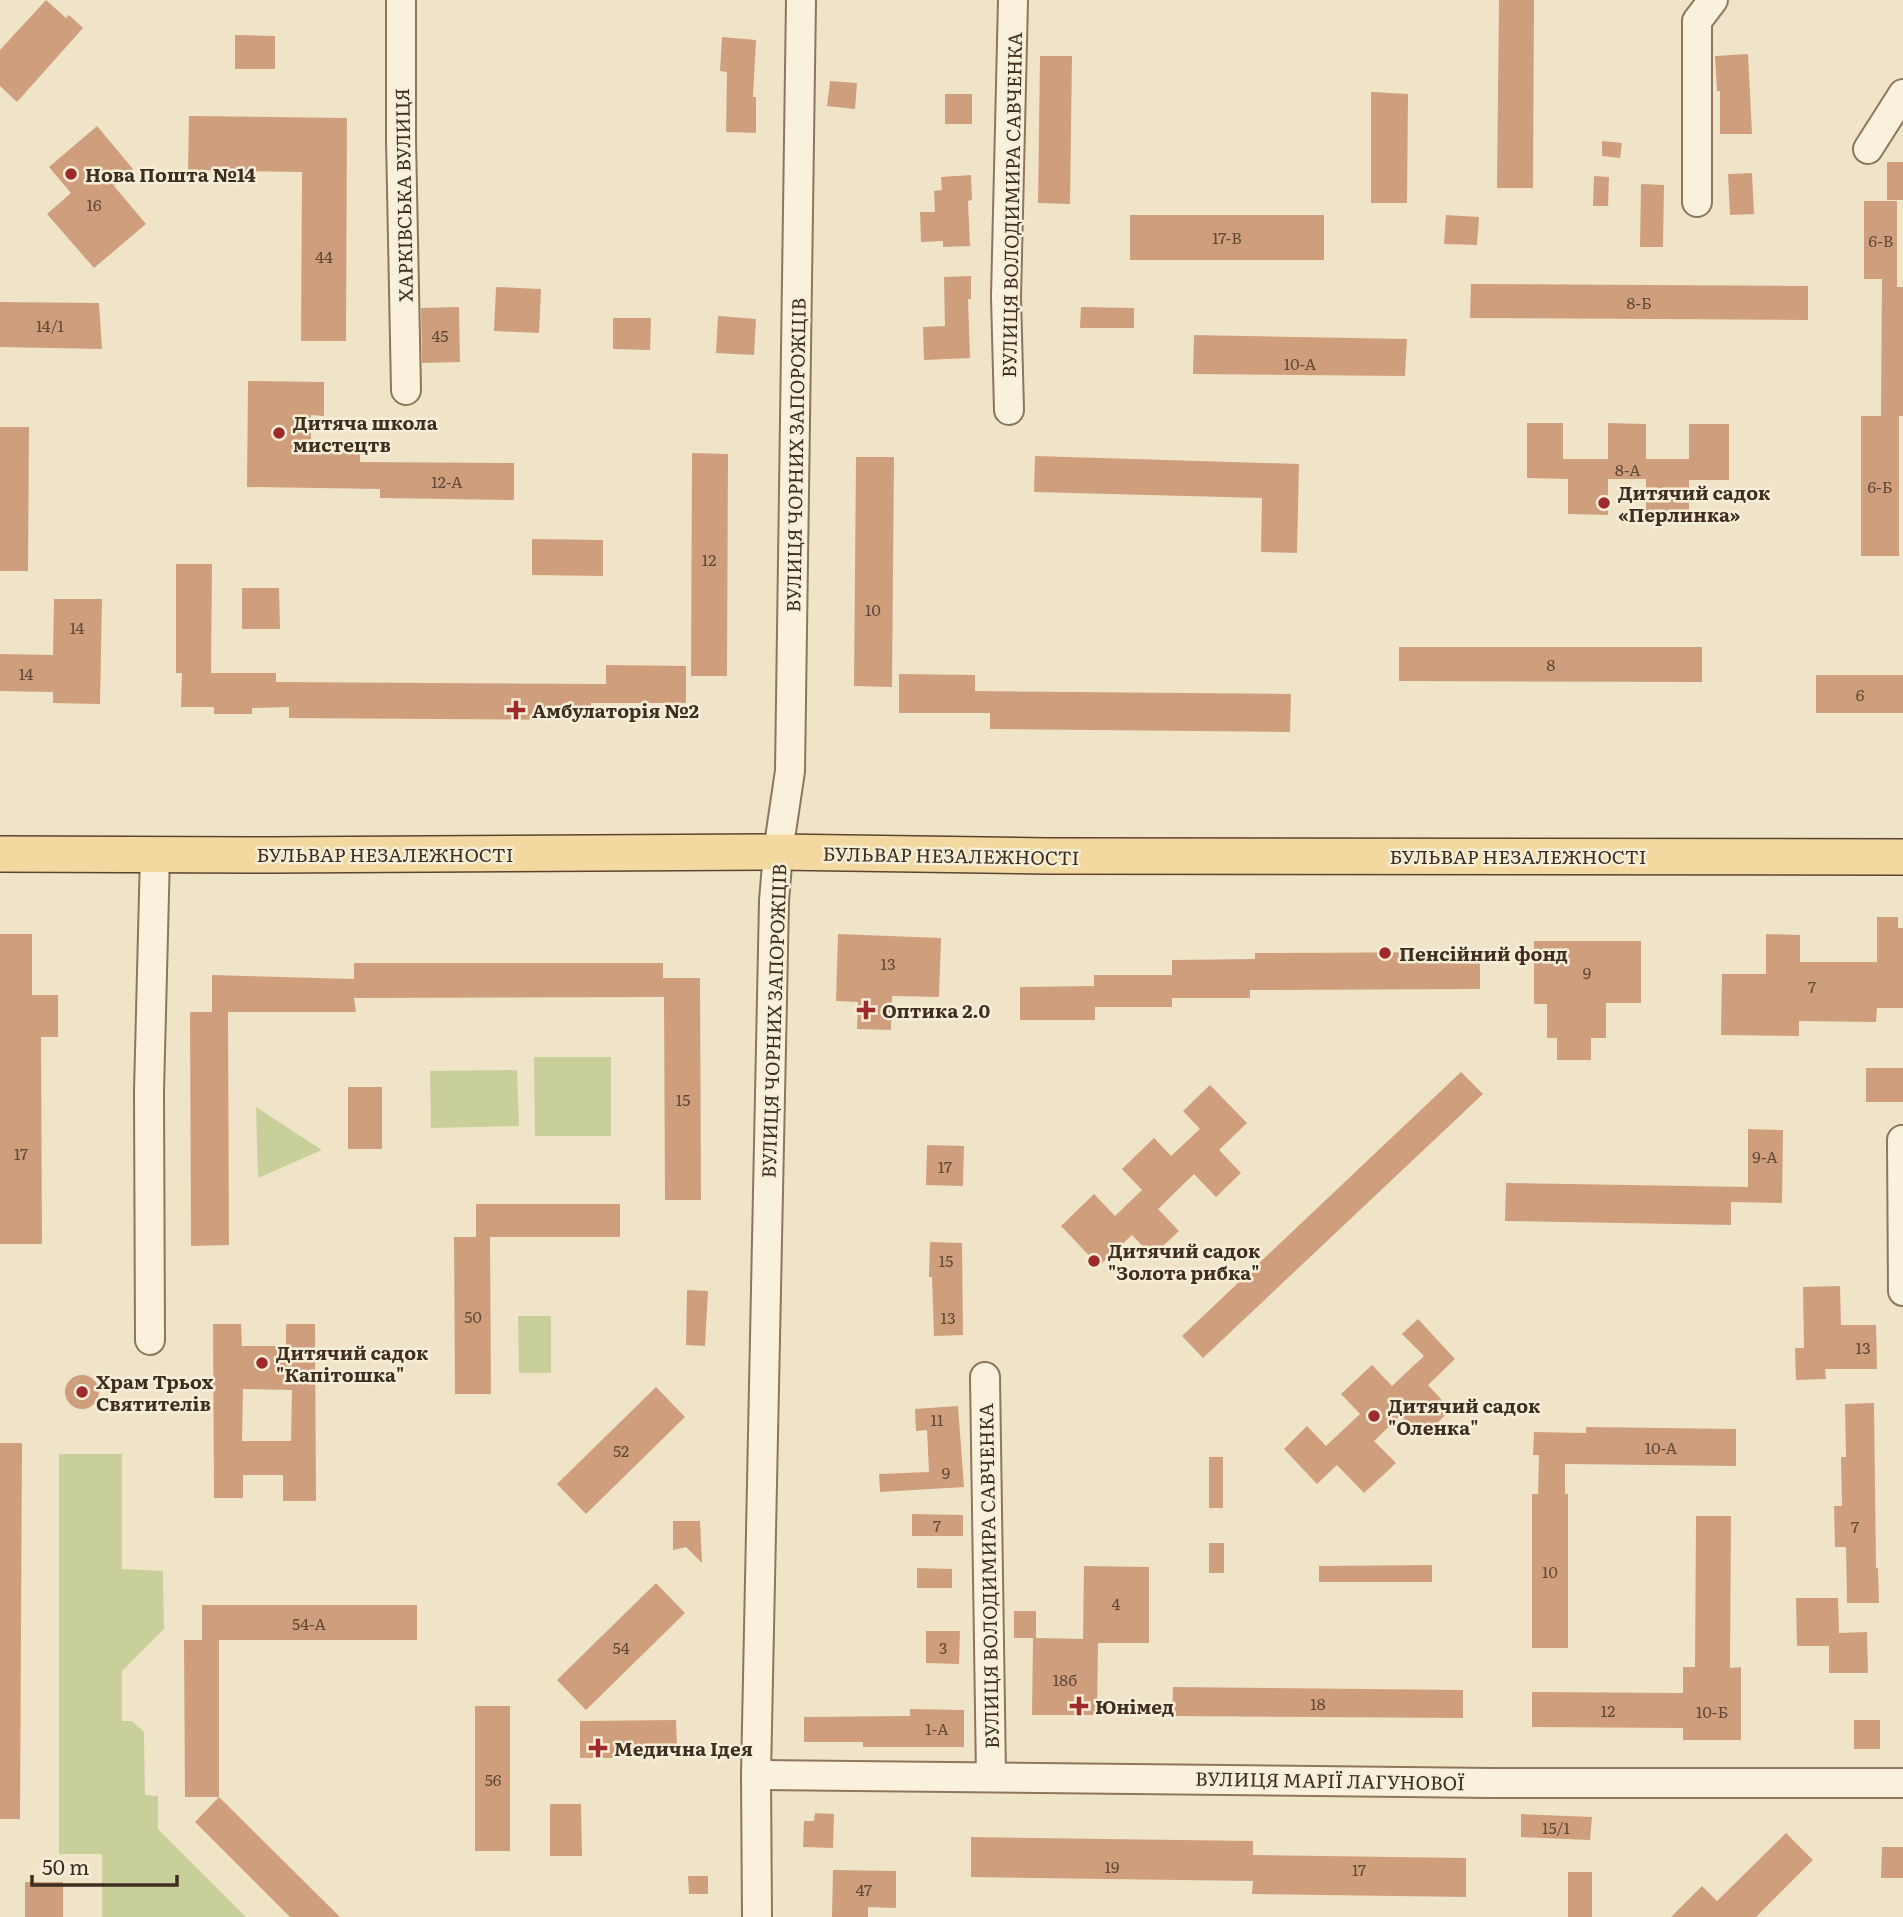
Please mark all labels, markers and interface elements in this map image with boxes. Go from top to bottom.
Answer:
street label: ВУЛИЦЯ ВОЛОДИМИРА САВЧЕНКА [994,32,1028,378]
street label: ХАРКІВСЬКА ВУЛИЦЯ [387,88,419,302]
place label: Нова Пошта №14 [85,160,256,188]
marker: Нова Пошта №14 [63,166,79,182]
house number: 16 [86,192,102,216]
house number: 17-В [1212,225,1242,249]
house number: 6-В [1869,228,1893,252]
house number: 44 [315,244,333,268]
house number: 8-Б [1626,290,1652,314]
street label: ВУЛИЦЯ ЧОРНИХ ЗАПОРОЖЦІВ [778,297,812,613]
house number: 14/1 [36,313,65,337]
house number: 45 [432,323,448,347]
house number: 10-А [1284,351,1317,375]
place label: Дитяча школа мистецтв [293,408,438,458]
marker: Дитяча школа мистецтв [271,425,287,441]
house number: 8-А [1615,457,1641,481]
house number: 12-А [431,469,463,493]
house number: 6-Б [1868,474,1892,498]
place label: Дитячий садок «Перлинка» [1618,478,1771,528]
marker: Дитячий садок «Перлинка» [1596,495,1612,511]
house number: 12 [702,547,716,571]
house number: 10 [865,597,881,621]
house number: 14 [70,615,85,639]
house number: 8 [1547,652,1556,676]
house number: 14 [19,661,34,685]
house number: 6 [1856,682,1865,706]
place label: Амбулаторія №2 [532,696,699,724]
marker: Амбулаторія №2 [506,700,526,720]
street label: БУЛЬВАР НЕЗАЛЕЖНОСТІ [822,839,1080,871]
street label: БУЛЬВАР НЕЗАЛЕЖНОСТІ [257,840,513,868]
street label: БУЛЬВАР НЕЗАЛЕЖНОСТІ [1390,842,1646,870]
street label: ВУЛИЦЯ ЧОРНИХ ЗАПОРОЖЦІВ [754,863,792,1179]
place label: Пенсійний фонд [1399,939,1568,967]
marker: Пенсійний фонд [1377,945,1393,961]
house number: 13 [880,951,896,975]
house number: 9 [1583,960,1591,984]
house number: 7 [1808,974,1816,998]
place label: Оптика 2.0 [882,996,991,1024]
marker: Оптика 2.0 [856,1000,876,1020]
house number: 15 [676,1087,690,1111]
house number: 17 [14,1141,28,1165]
house number: 9-А [1752,1144,1778,1168]
house number: 17 [938,1154,952,1178]
place label: Дитячий садок "Золота рибка" [1108,1236,1261,1286]
house number: 15 [939,1248,953,1272]
marker: Дитячий садок "Золота рибка" [1086,1253,1102,1269]
house number: 50 [464,1304,482,1328]
house number: 13 [940,1305,956,1329]
house number: 13 [1855,1335,1871,1359]
place label: Дитячий садок "Капітошка" [276,1338,429,1388]
marker: Дитячий садок "Капітошка" [254,1355,270,1371]
place label: Храм Трьох Святителів [96,1367,214,1417]
marker: Храм Трьох Святителів [74,1384,90,1400]
place label: Дитячий садок "Оленка" [1388,1391,1541,1441]
street label: ВУЛИЦЯ ВОЛОДИМИРА САВЧЕНКА [971,1403,1005,1749]
house number: 11 [930,1407,944,1431]
marker: Дитячий садок "Оленка" [1366,1408,1382,1424]
house number: 10-А [1645,1435,1678,1459]
house number: 52 [613,1438,629,1462]
house number: 9 [942,1460,950,1484]
house number: 7 [933,1513,941,1537]
house number: 7 [1851,1514,1859,1538]
house number: 10 [1542,1559,1558,1583]
house number: 4 [1112,1591,1121,1615]
house number: 54-А [292,1611,326,1635]
house number: 54 [613,1635,630,1659]
house number: 3 [939,1635,947,1659]
house number: 18б [1053,1667,1077,1691]
house number: 18 [1310,1691,1326,1715]
place label: Юнімед [1095,1692,1174,1720]
marker: Юнімед [1069,1696,1089,1716]
house number: 12 [1601,1698,1615,1722]
house number: 10-Б [1696,1699,1728,1723]
house number: 1-А [925,1716,949,1740]
place label: Медична Ідея [614,1734,753,1762]
marker: Медична Ідея [588,1738,608,1758]
street label: ВУЛИЦЯ МАРІЇ ЛАГУНОВОЇ [1195,1764,1465,1796]
house number: 56 [485,1767,502,1791]
house number: 15/1 [1542,1815,1570,1839]
scale bar [32,1843,177,1887]
text: 50 m [42,1850,89,1881]
house number: 19 [1105,1854,1119,1878]
house number: 17 [1352,1857,1366,1881]
house number: 47 [856,1877,872,1901]

